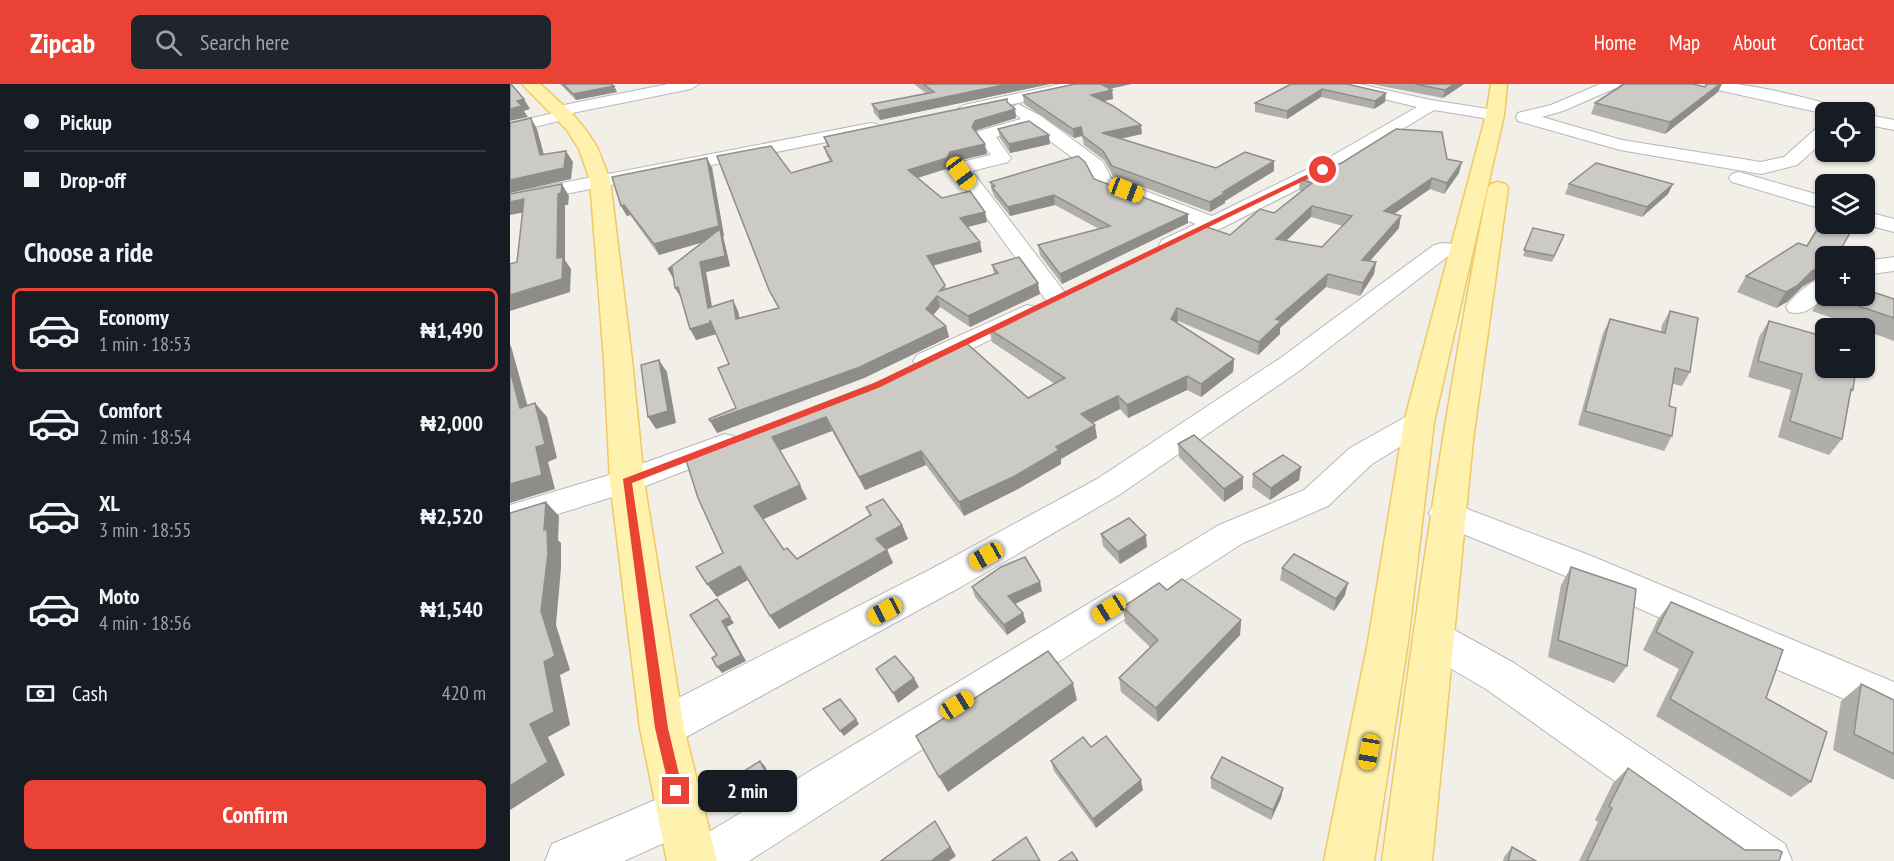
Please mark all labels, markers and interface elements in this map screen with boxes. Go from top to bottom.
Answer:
search box [131,15,551,69]
text: Zipcab [30,24,95,61]
icon: search [152,26,185,59]
text: Search here [200,28,289,56]
text: Home [1594,29,1636,56]
text: Map [1669,29,1700,56]
text: About [1733,29,1776,56]
text: Contact [1809,29,1864,56]
map controls [1815,102,1875,378]
button: locate [1815,102,1875,162]
text: Pickup [60,108,112,136]
car [943,153,979,193]
route start [1309,156,1336,183]
text: Drop-off [60,166,126,194]
button: layers [1815,174,1875,234]
car [1106,175,1146,205]
text: Choose a ride [24,235,153,269]
button: + [1815,246,1875,306]
icon: car [27,303,81,357]
text: Economy [99,303,169,331]
text: ₦1,490 [420,316,483,344]
button: − [1815,318,1875,378]
text: 1 min · 18:53 [99,331,191,357]
icon: car [27,396,81,450]
text: Comfort [99,396,162,424]
text: ₦2,000 [420,409,483,437]
text: 2 min · 18:54 [99,424,191,450]
icon: car [27,489,81,543]
text: XL [99,489,120,517]
text: ₦2,520 [420,502,483,530]
text: 3 min · 18:55 [99,517,191,543]
car [966,539,1006,573]
icon: car [27,582,81,636]
text: Moto [99,582,140,610]
car [1089,592,1129,626]
text: ₦1,540 [420,595,483,623]
car [865,595,905,627]
text: 4 min · 18:56 [99,610,191,636]
icon: cash [24,677,57,710]
text: Cash [72,679,108,707]
text: 420 m [442,680,486,706]
car [937,688,977,722]
car [1357,733,1381,771]
callout: 2 min [697,770,796,812]
route end [662,777,689,804]
text: 2 min [727,778,768,804]
button: Confirm [24,780,486,849]

